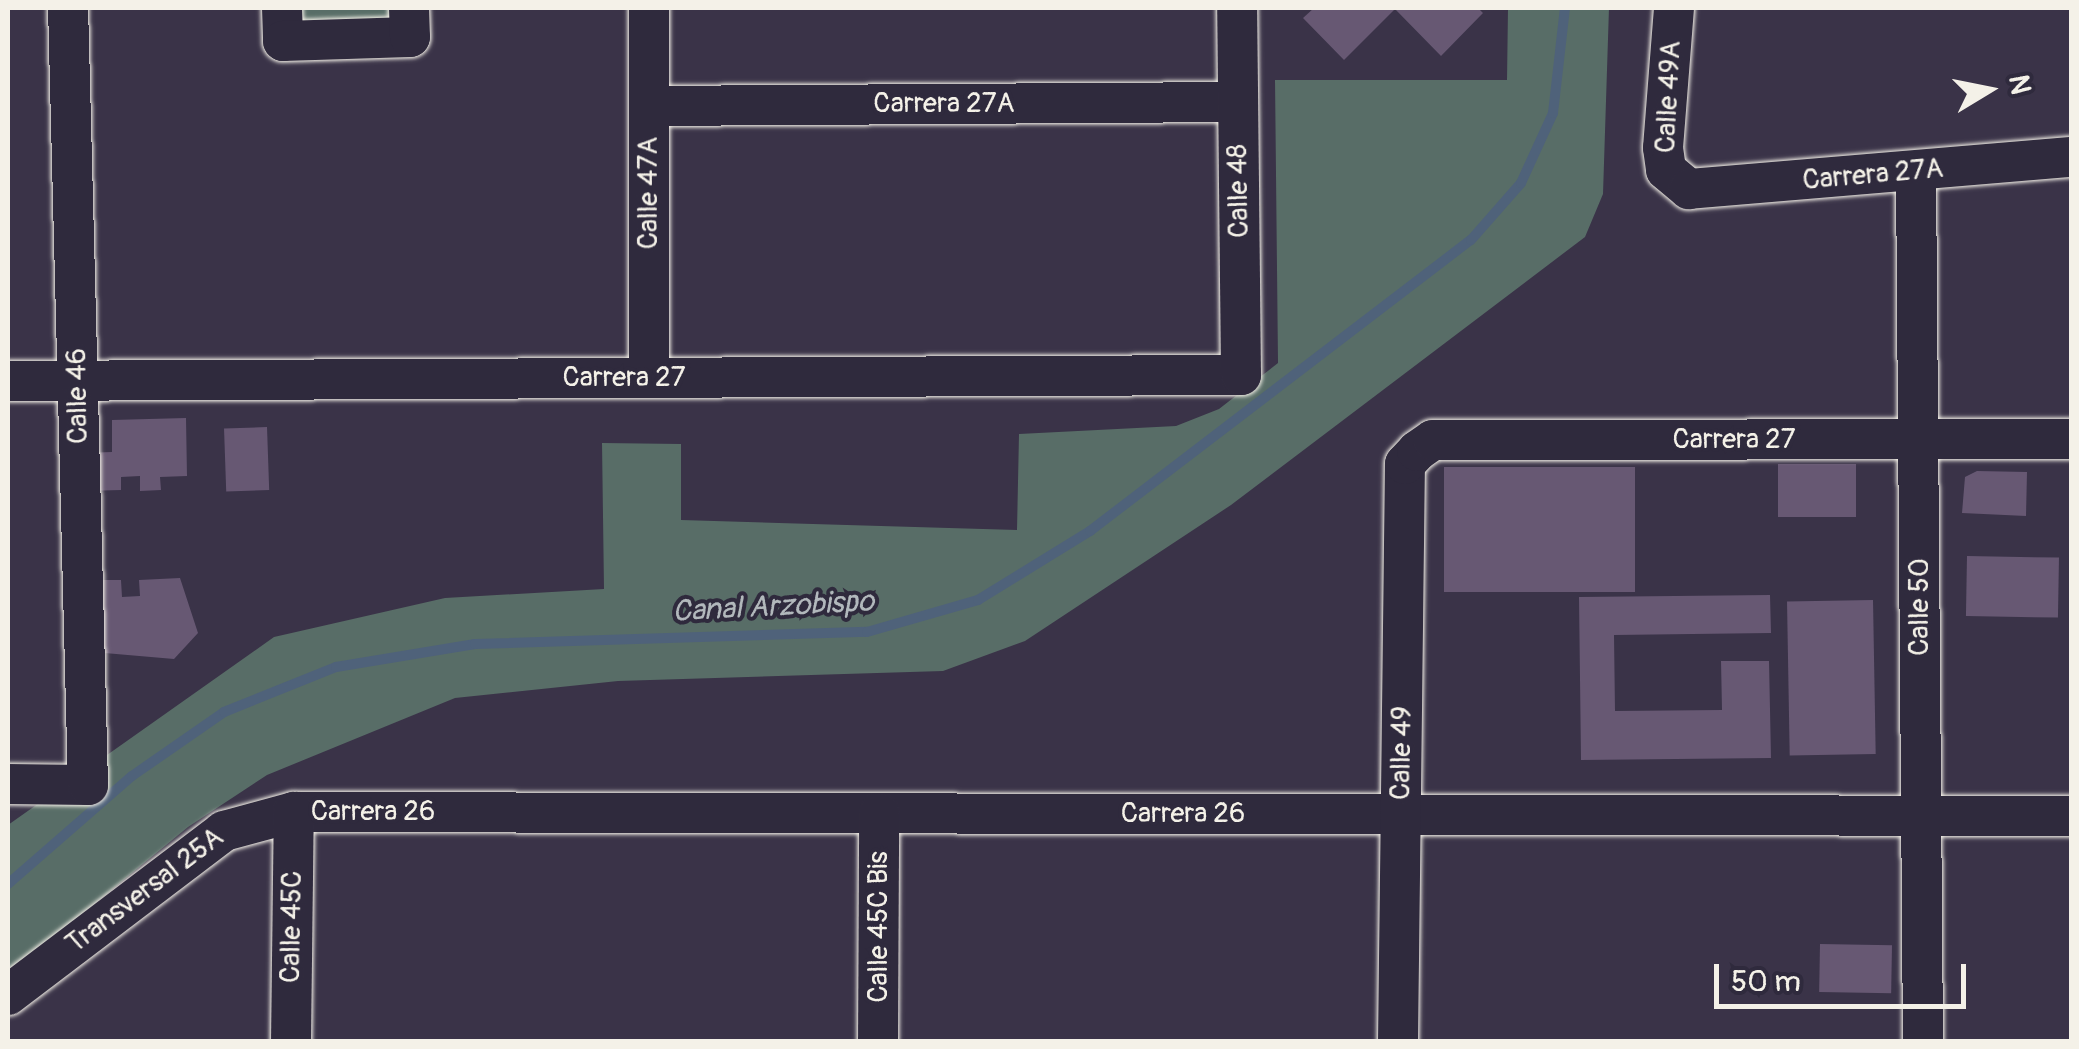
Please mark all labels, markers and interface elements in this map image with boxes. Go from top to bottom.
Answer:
street label: Calle 49A [1649,40,1689,154]
north arrow [1939,40,2039,140]
text: N [2000,72,2038,97]
street label: Carrera 27A [873,87,1015,121]
street label: Calle 47A [632,137,666,249]
street label: Calle 48 [1221,144,1257,238]
street label: Carrera 27A [1801,152,1945,198]
street label: Calle 46 [60,348,96,444]
street label: Carrera 27 [562,361,686,395]
street label: Carrera 27 [1672,423,1796,457]
street label: Calle 50 [1903,558,1937,656]
water label: Canal Arzobispo [671,584,875,630]
street label: Calle 49 [1384,706,1420,800]
street label: Carrera 26 [311,795,435,829]
street label: Carrera 26 [1121,797,1245,831]
street label: Transversal 25A [60,821,230,961]
street label: Calle 45C Bis [862,851,896,1003]
street label: Calle 45C [274,871,310,983]
scale bar [1719,944,1972,1006]
text: 50 m [1731,963,1801,1000]

